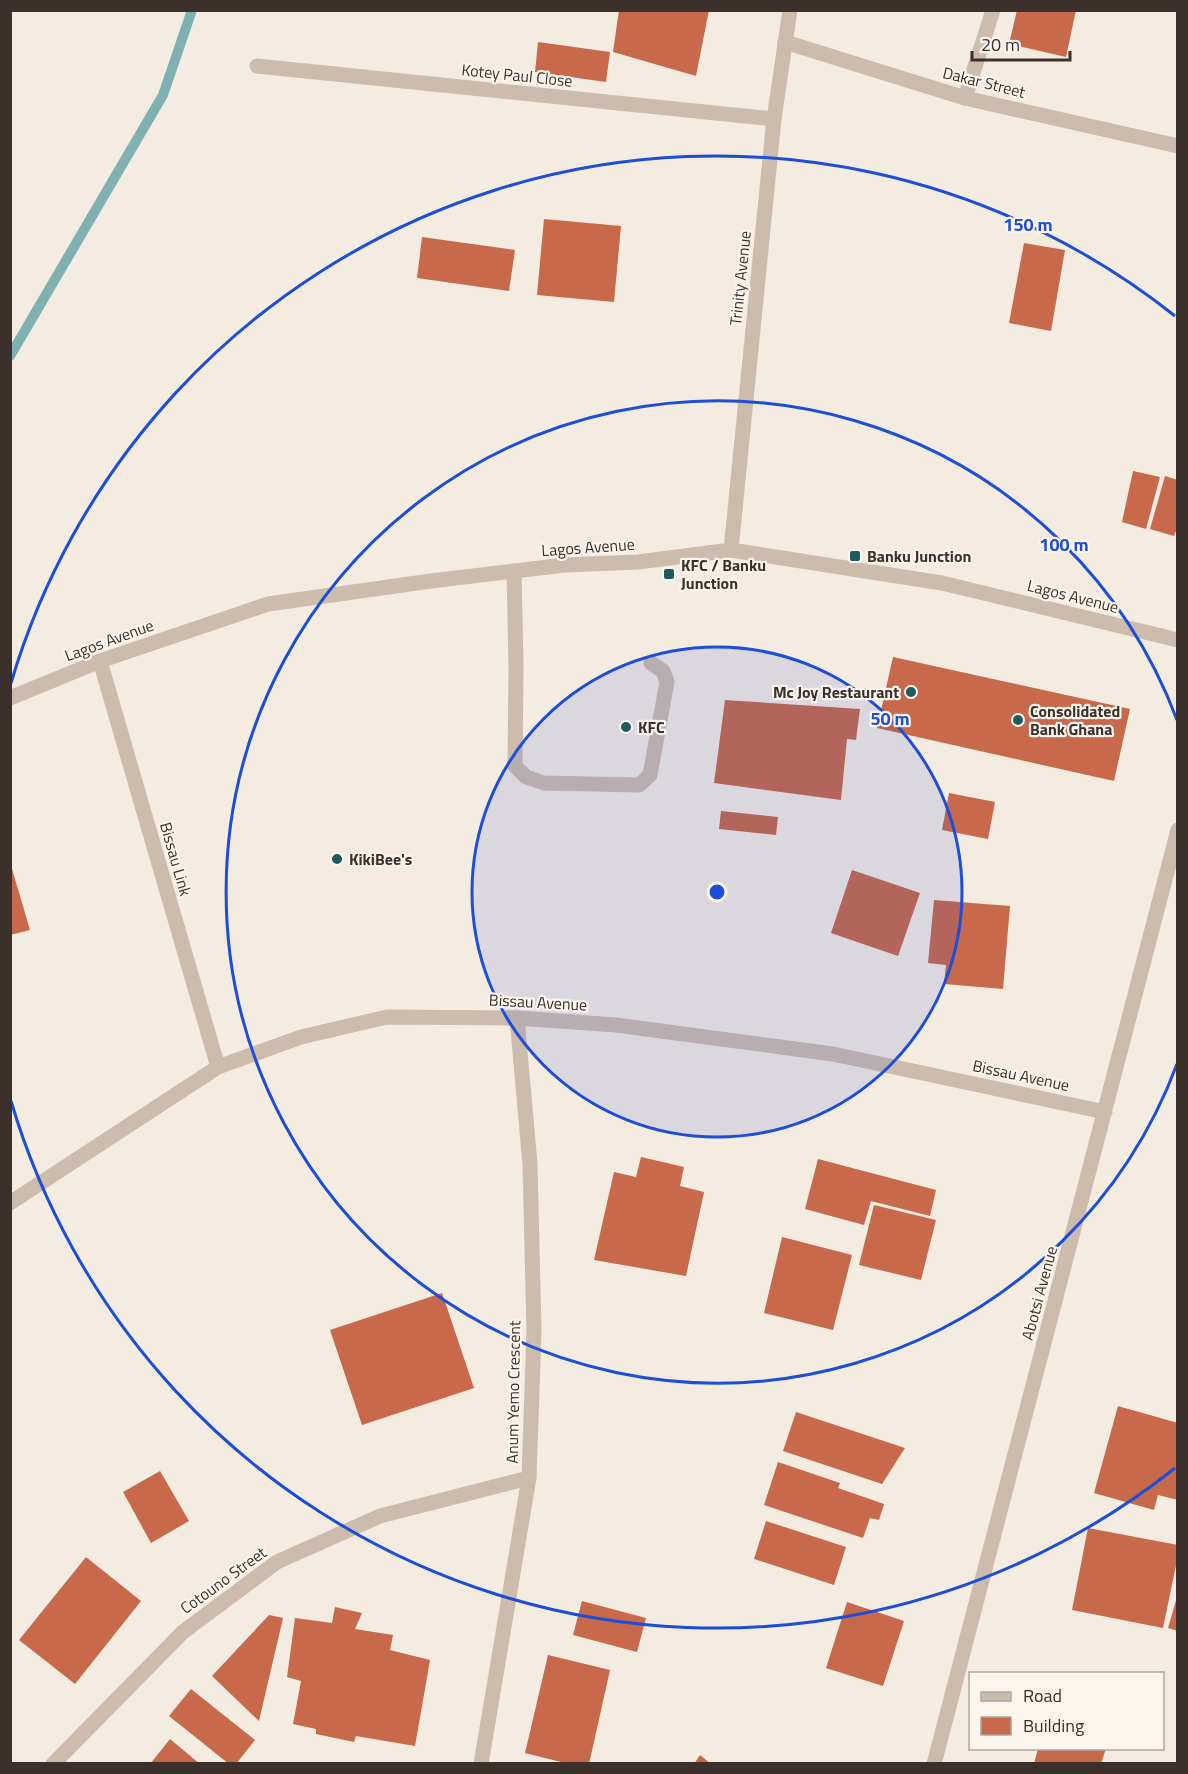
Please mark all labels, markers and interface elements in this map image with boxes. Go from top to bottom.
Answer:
scale bar [972,24,1070,62]
text: 20 m [981,31,1020,58]
street label: Kotey Paul Close [460,57,574,93]
street label: Dakar Street [940,60,1028,104]
text: 150 m [1003,211,1053,238]
street label: Trinity Avenue [723,229,757,327]
text: 100 m [1039,531,1089,558]
street label: Lagos Avenue [541,532,635,562]
place label: Banku Junction [867,544,971,568]
marker: Banku Junction [848,549,862,563]
place label: KFC / Banku Junction [681,553,766,595]
marker: KFC / Banku Junction [662,567,676,581]
street label: Lagos Avenue [1025,573,1121,619]
street label: Lagos Avenue [61,613,157,667]
place label: Mc Joy Restaurant [773,680,899,704]
marker: Mc Joy Restaurant [904,685,918,699]
place label: Consolidated Bank Ghana [1030,699,1120,741]
text: 50 m [870,705,910,732]
marker: Consolidated Bank Ghana [1011,713,1025,727]
place label: KFC [638,715,665,739]
marker: KFC [619,720,633,734]
street label: Bissau Link [154,819,198,899]
place label: KikiBee's [349,847,412,871]
marker: KikiBee's [330,852,344,866]
centre of rings [707,882,727,902]
street label: Bissau Avenue [488,987,588,1017]
street label: Bissau Avenue [970,1053,1072,1097]
street label: Abotsi Avenue [1015,1243,1063,1343]
street label: Anum Yemo Crescent [500,1320,526,1464]
street label: Cotouno Street [175,1540,271,1619]
legend [969,1672,1164,1750]
text: Road [1023,1682,1062,1709]
text: Building [1023,1712,1084,1739]

